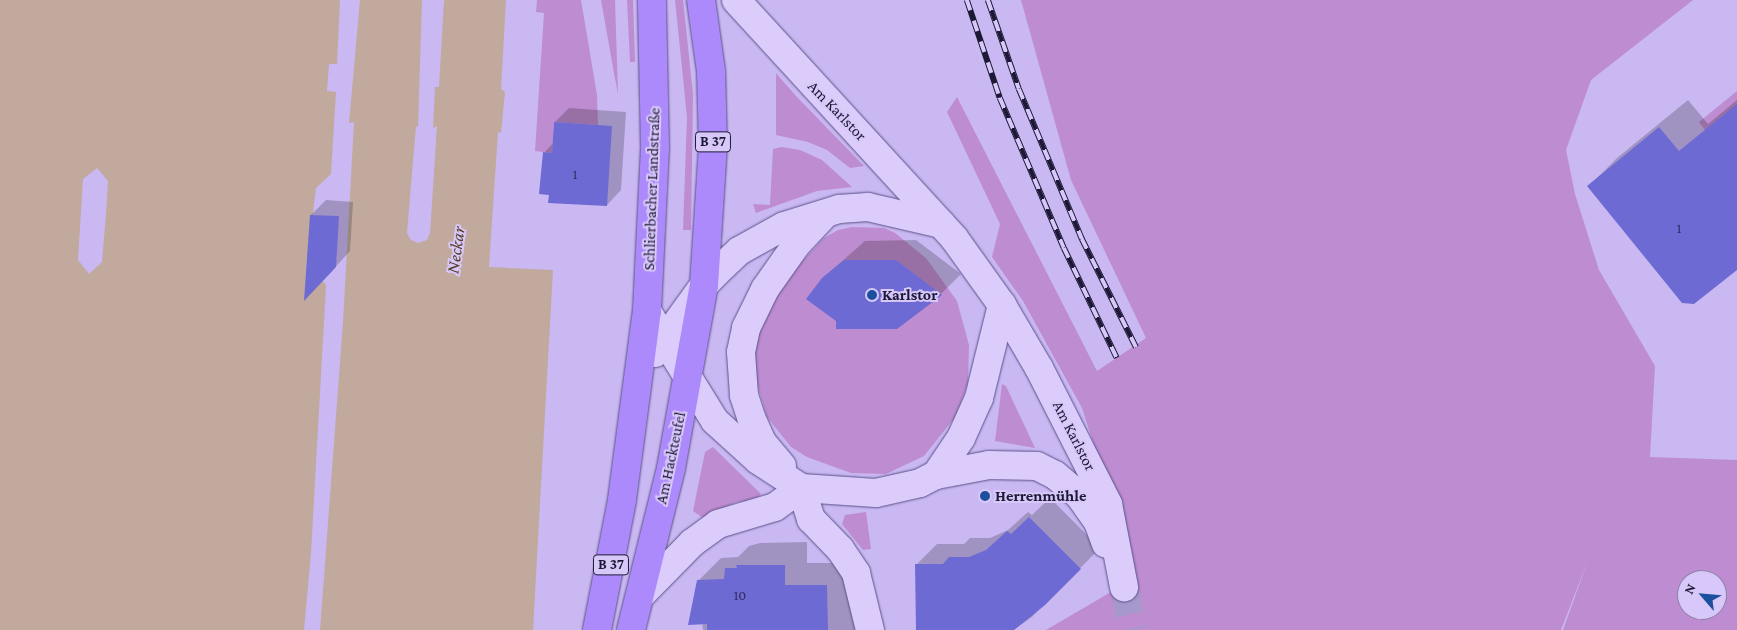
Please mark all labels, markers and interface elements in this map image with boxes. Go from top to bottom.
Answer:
street label: Am Karlstor [804,77,870,145]
street label: Schlierbacher Landstraße [640,107,664,271]
road number: B 37 [694,130,732,154]
house number: 1 [573,166,577,182]
house number: 1 [1677,220,1681,236]
water label: Neckar [442,225,470,275]
place label: Karlstor [882,285,938,305]
marker: Karlstor [866,289,878,301]
street label: Am Karlstor [1048,398,1100,474]
street label: Am Hackteufel [652,410,690,506]
place label: Herrenmühle [995,486,1086,506]
marker: Herrenmühle [979,490,991,502]
road number: B 37 [592,552,630,578]
north arrow [1677,570,1727,620]
text: N [1680,581,1699,597]
house number: 10 [734,587,746,603]

